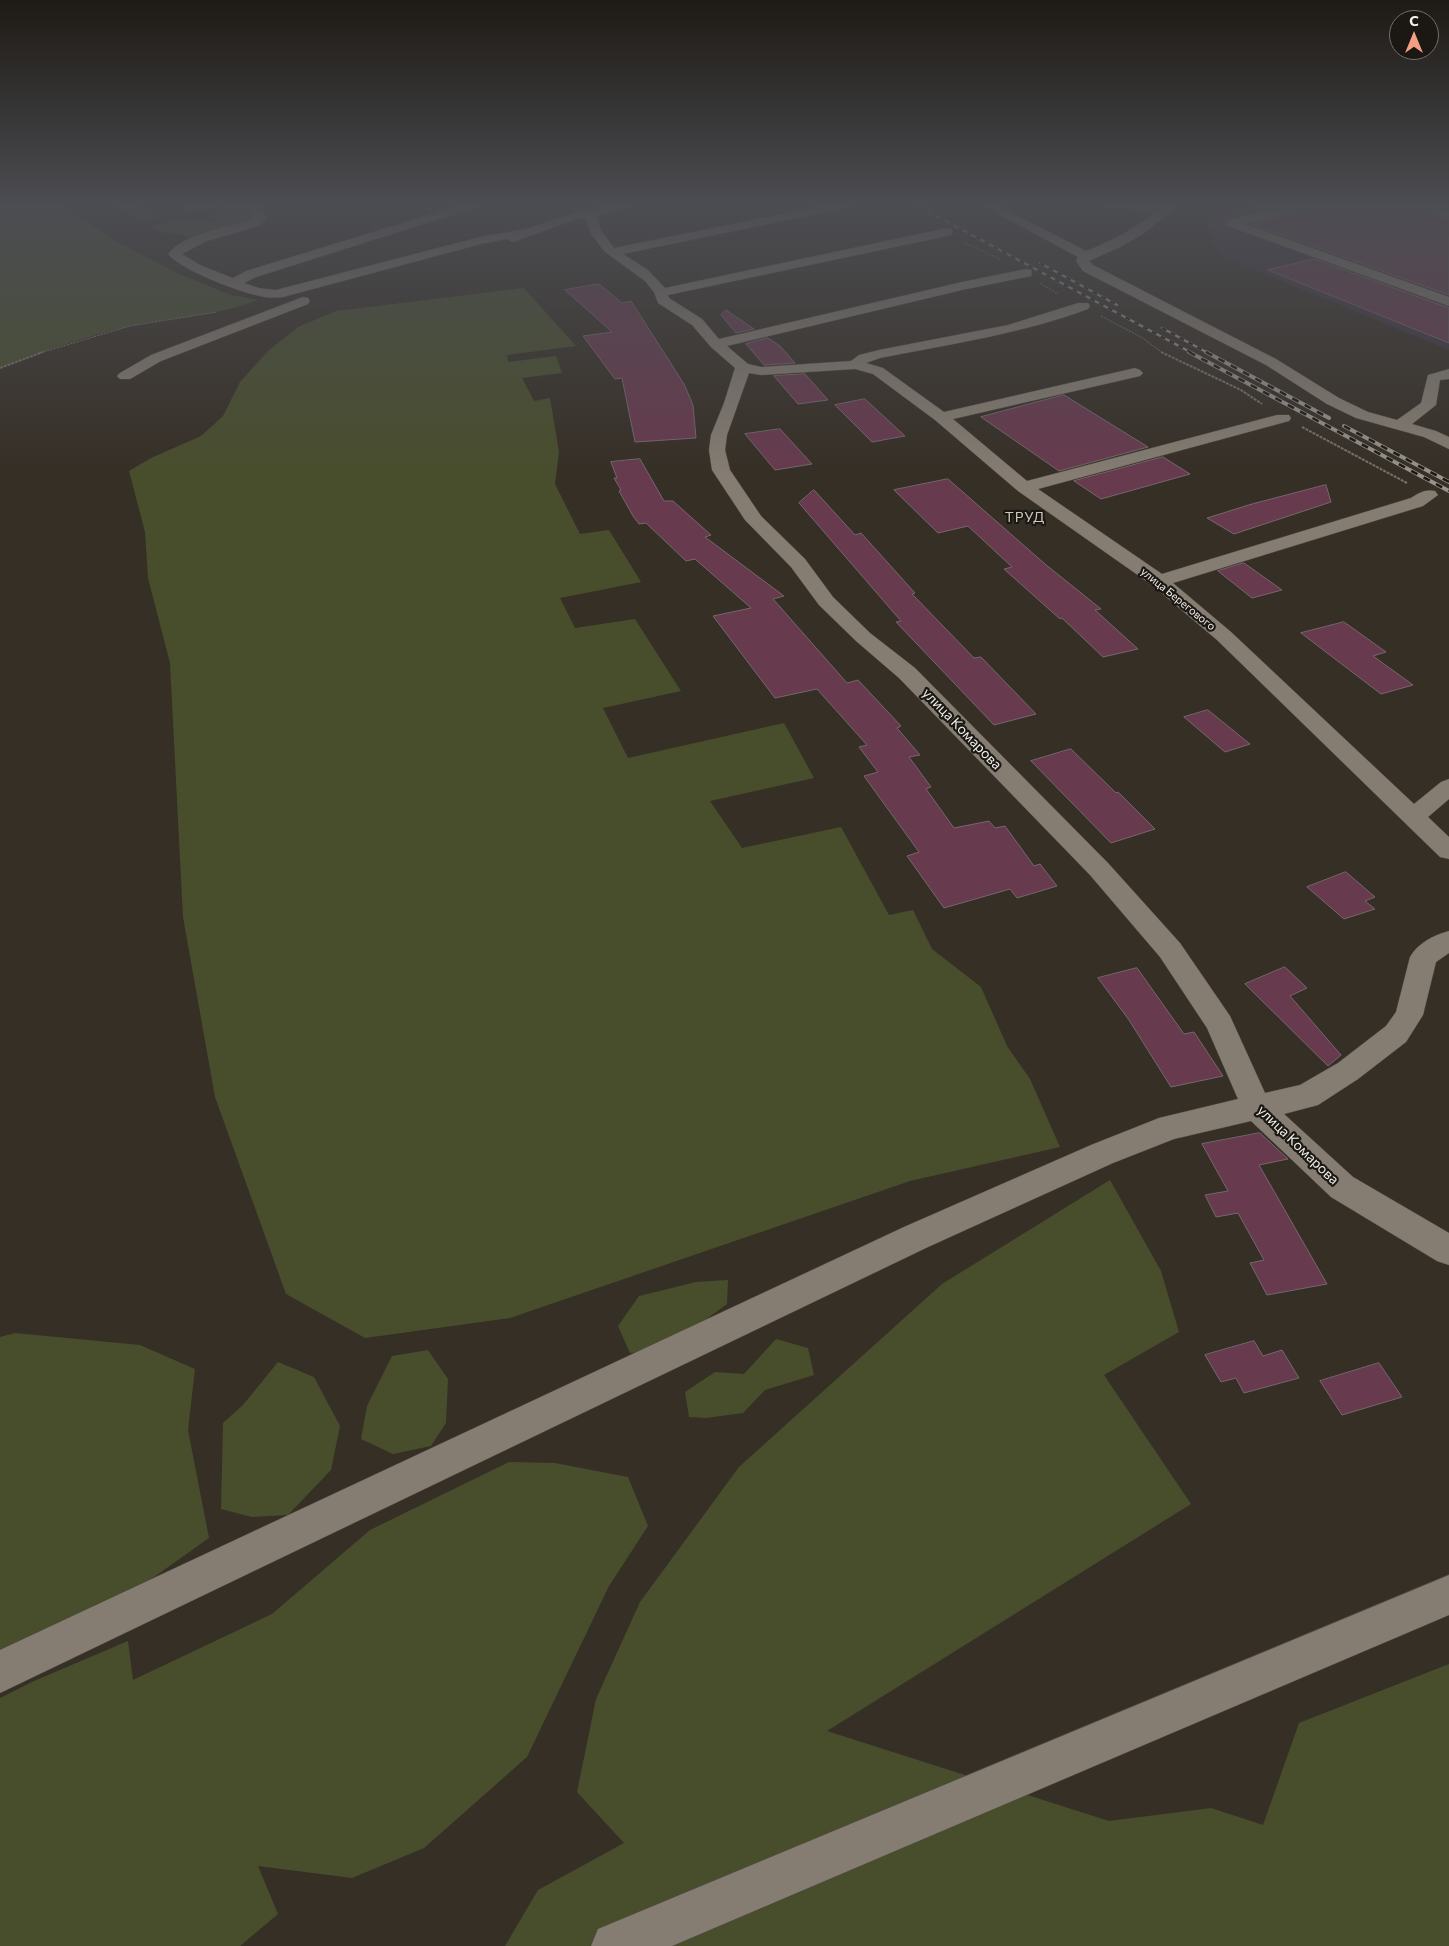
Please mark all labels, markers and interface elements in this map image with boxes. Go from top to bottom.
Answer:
north arrow [1389,10,1439,60]
text: С [1409,12,1419,29]
district label: ТРУД [1004,509,1046,525]
street label: улица Берегового [1138,565,1218,633]
street label: улица Комарова [919,685,1005,773]
street label: улица Комарова [1254,1102,1342,1188]

